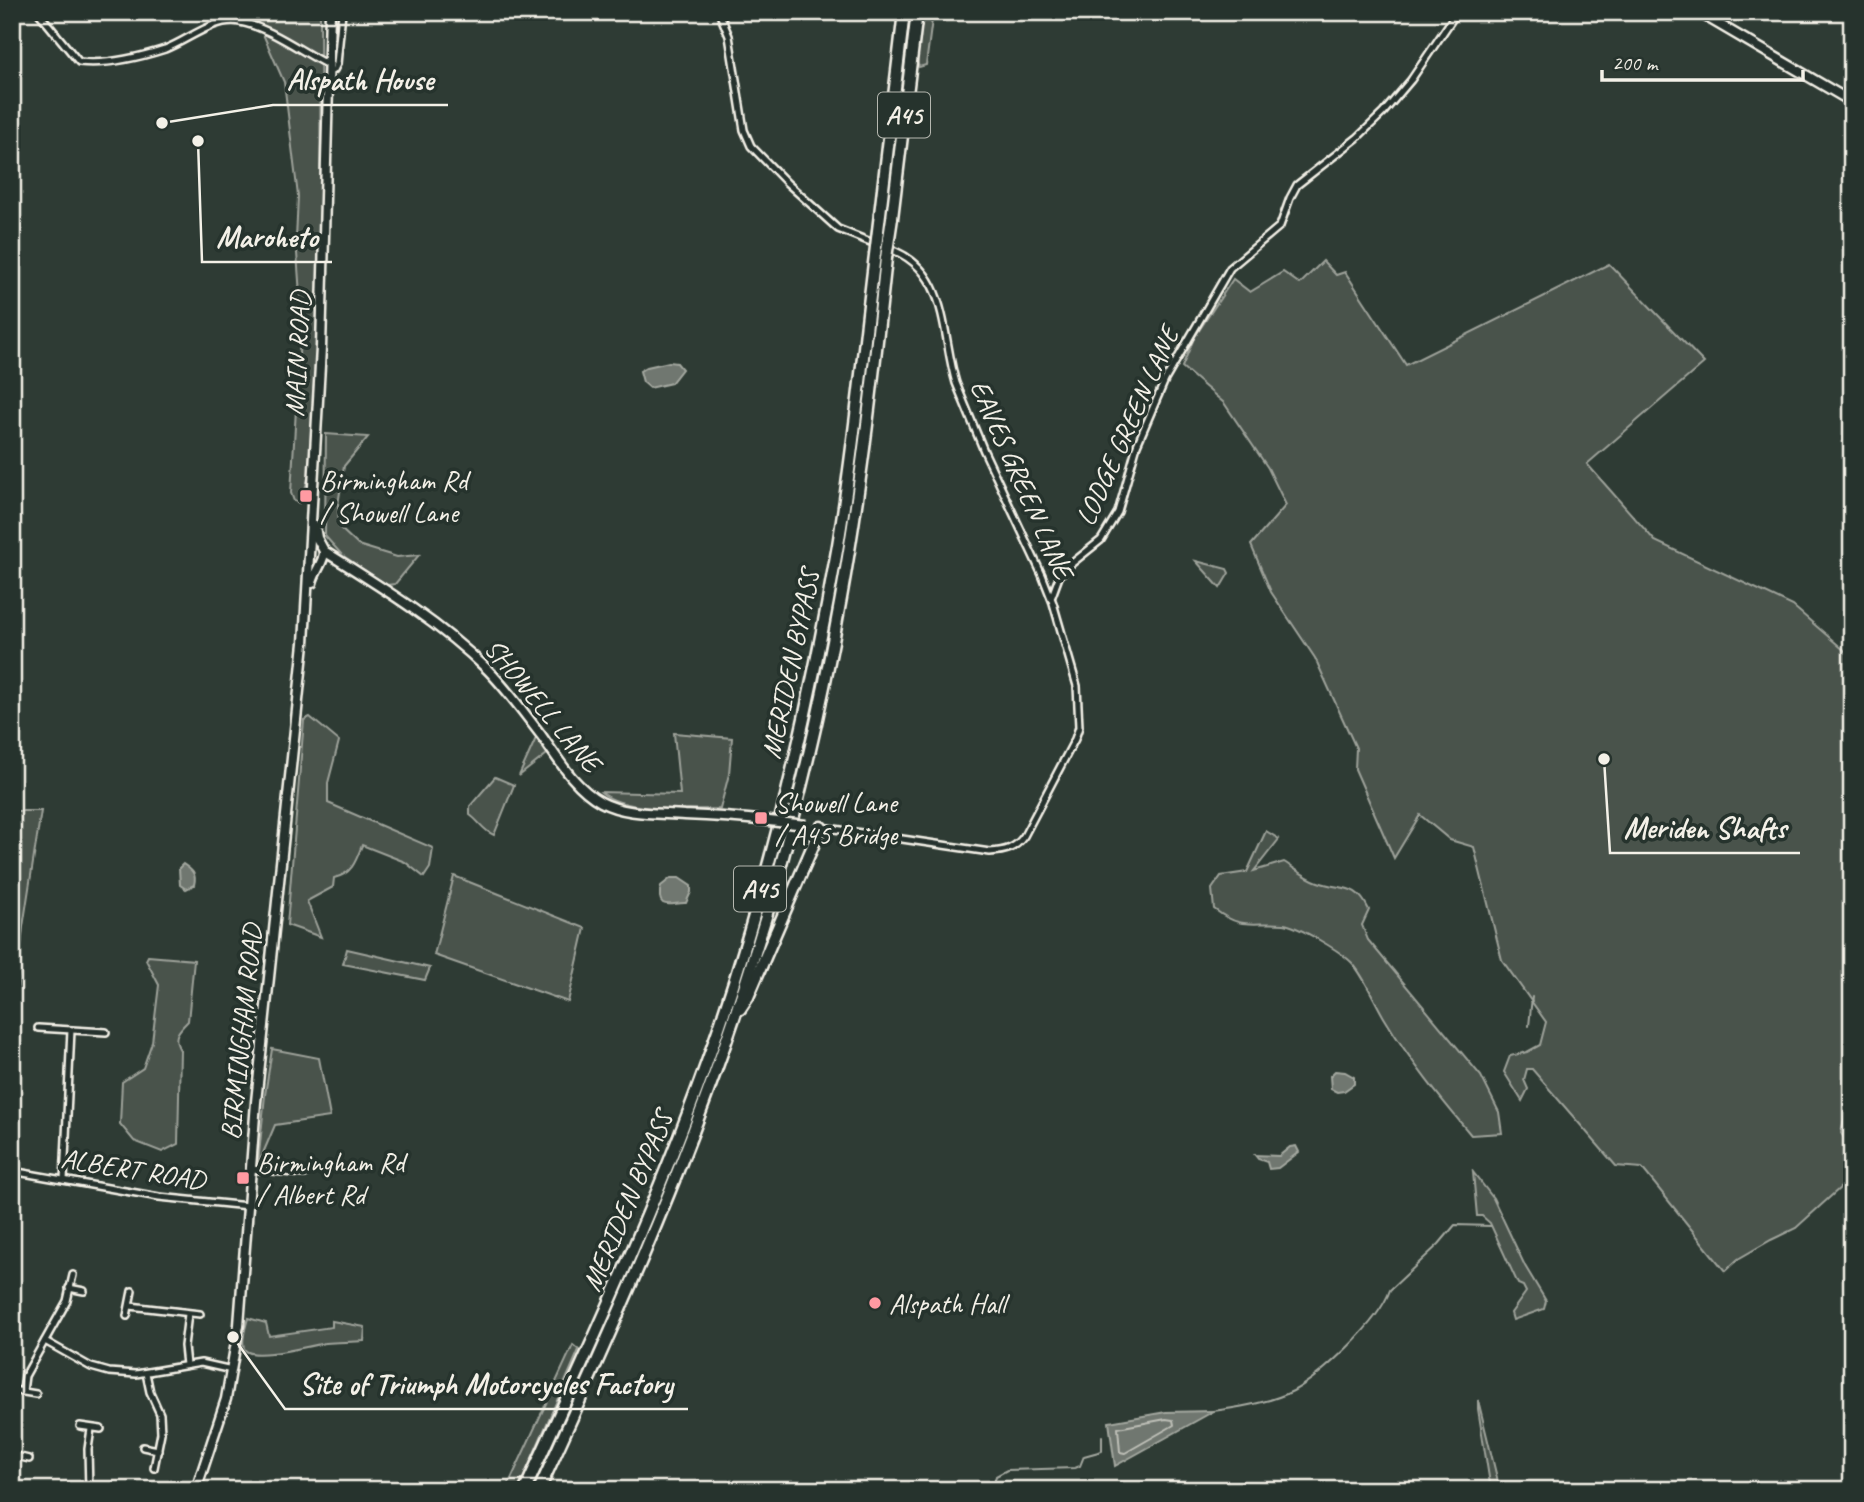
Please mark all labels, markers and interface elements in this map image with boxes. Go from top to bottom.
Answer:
scale bar [1602,38,1803,82]
text: 200 m [1612,50,1659,76]
callout: Alspath House [273,54,448,105]
text: Alspath House [287,61,436,99]
road number: A45 [878,92,930,138]
callout: Maroheto [202,211,332,262]
text: Maroheto [216,218,320,256]
street label: MAIN ROAD [276,288,318,417]
street label: LODGE GREEN LANE [1068,318,1188,531]
street label: EAVES GREEN LANE [963,374,1083,587]
place label: Birmingham Rd / Showell Lane [320,463,471,530]
marker: Birmingham Rd / Showell Lane [298,488,314,504]
street label: MERIDEN BYPASS [753,562,828,762]
street label: SHOWELL LANE [477,631,611,781]
place label: Showell Lane / A45 Bridge [775,785,899,852]
callout: Meriden Shafts [1610,802,1800,853]
text: Meriden Shafts [1624,809,1790,847]
marker: Showell Lane / A45 Bridge [753,810,769,826]
road number: A45 [734,866,786,912]
street label: BIRMINGHAM ROAD [212,920,270,1141]
street label: MERIDEN BYPASS [573,1102,682,1296]
street label: ALBERT ROAD [59,1140,210,1198]
place label: Birmingham Rd / Albert Rd [257,1145,408,1212]
marker: Birmingham Rd / Albert Rd [235,1170,251,1186]
place label: Alspath Hall [889,1286,1011,1321]
marker: Alspath Hall [867,1295,883,1311]
callout: Site of Triumph Motorcycles Factory [285,1358,688,1409]
text: Site of Triumph Motorcycles Factory [299,1365,675,1404]

